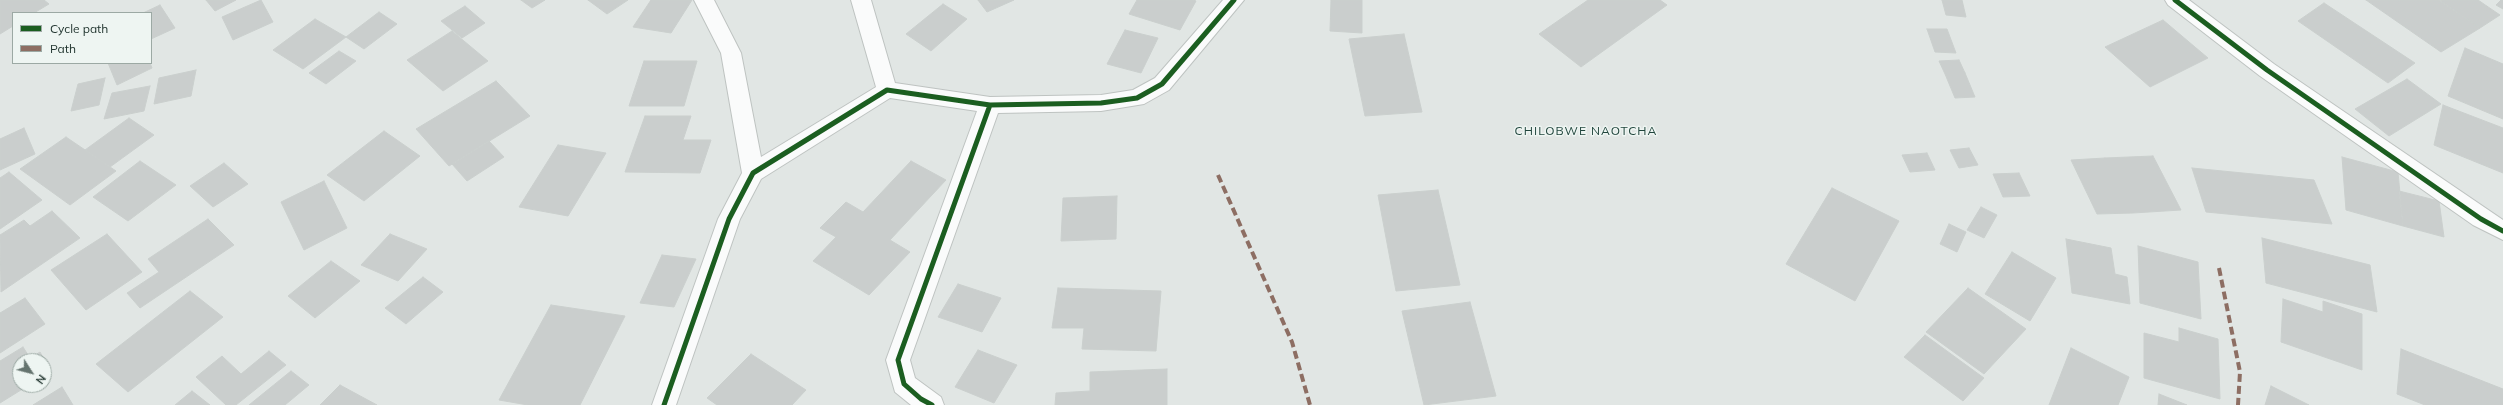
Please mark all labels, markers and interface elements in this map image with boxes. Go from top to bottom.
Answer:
legend [12,12,152,64]
text: Cycle path [50,21,108,36]
text: Path [50,41,76,56]
district label: CHILOBWE NAOTCHA [1515,124,1657,138]
north arrow [12,353,52,393]
text: N [33,372,49,387]

